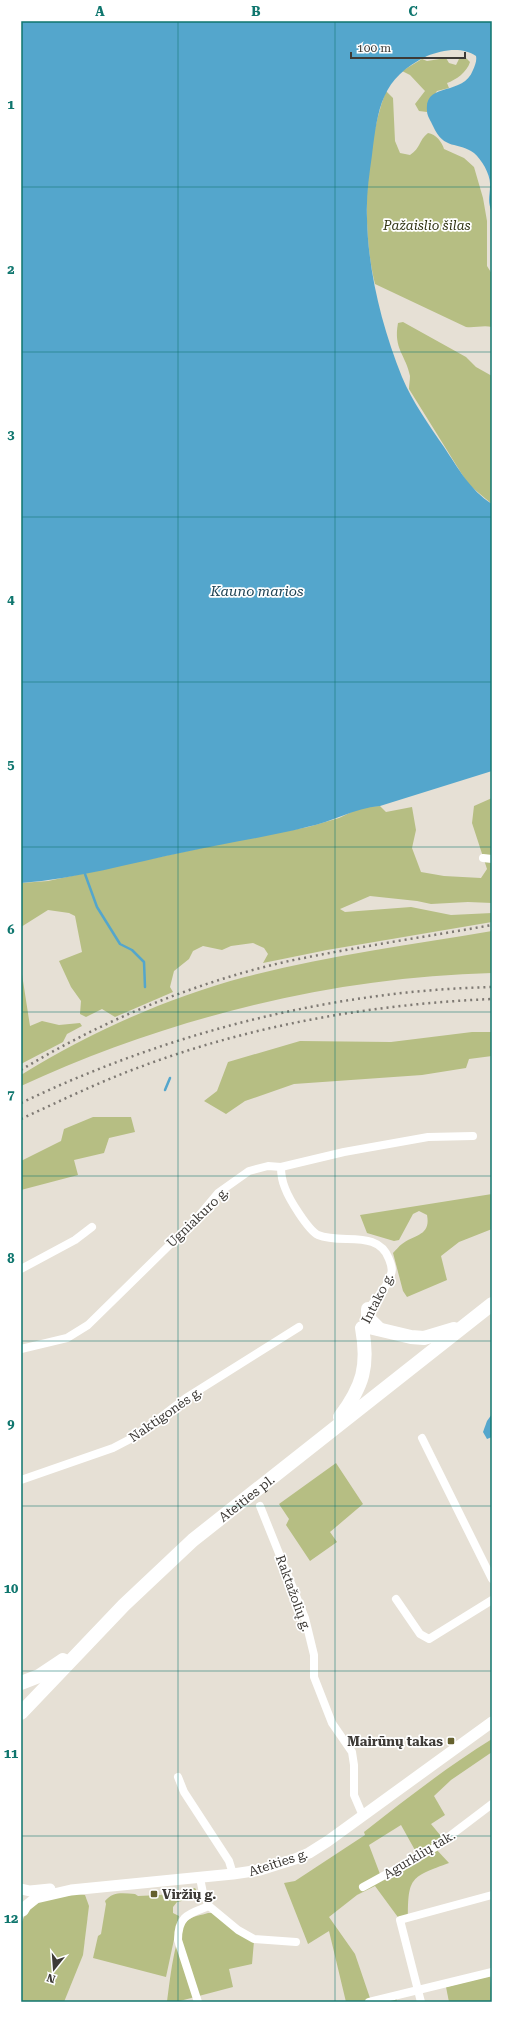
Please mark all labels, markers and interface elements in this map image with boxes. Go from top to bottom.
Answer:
text: A [95,4,105,19]
text: B [251,4,261,19]
text: C [408,4,418,19]
scale bar [351,34,465,60]
text: 100 m [357,41,391,55]
text: 1 [7,97,15,112]
park label: Pažaislio šilas [382,218,471,233]
text: 2 [7,262,15,277]
text: 3 [7,427,15,442]
water label: Kauno marios [209,583,304,599]
text: 4 [7,592,15,607]
text: 5 [7,757,15,772]
text: 6 [7,922,15,937]
text: 7 [7,1087,15,1102]
street label: Ugniakuro g. [163,1184,231,1250]
text: 8 [7,1251,15,1266]
street label: Intako g. [358,1271,397,1326]
street label: Naktigonės g. [126,1384,204,1445]
text: 9 [7,1416,15,1431]
street label: Ateities pl. [216,1472,277,1525]
street label: Raktažolių g. [273,1553,314,1633]
text: 10 [4,1581,18,1596]
place label: Mairūnų takas [347,1734,443,1749]
marker: Mairūnų takas [446,1736,456,1746]
text: 11 [4,1746,18,1761]
street label: Agurklių tak. [381,1827,458,1882]
street label: Ateities g. [247,1846,309,1879]
place label: Viržių g. [162,1887,216,1902]
marker: Viržių g. [149,1889,159,1899]
text: 12 [4,1911,18,1926]
north arrow [34,1949,74,1989]
text: N [45,1970,57,1986]

